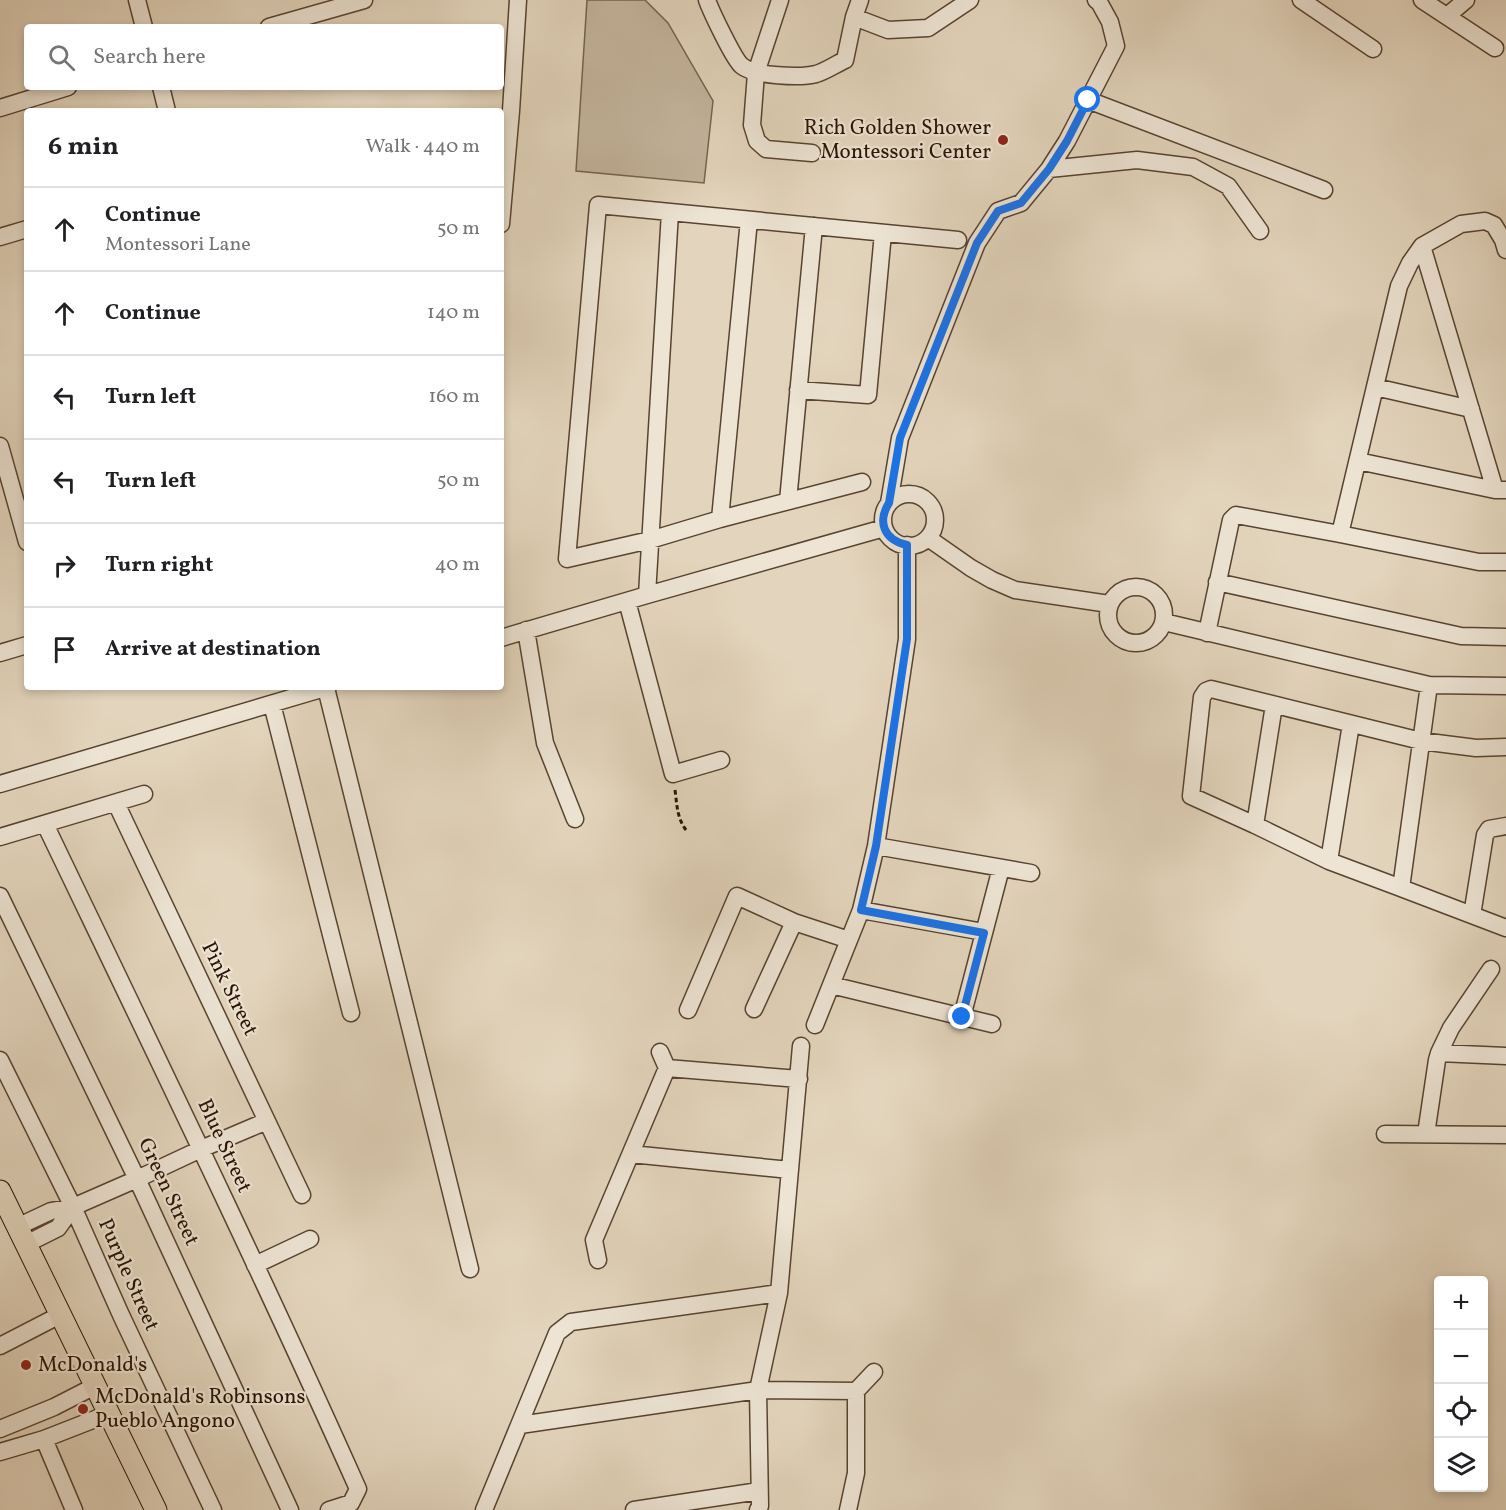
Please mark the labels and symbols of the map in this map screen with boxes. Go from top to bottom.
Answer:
route start [1074,86,1100,112]
place label: Rich Golden Shower Montessori Center [804,114,991,167]
marker: Rich Golden Shower Montessori Center [996,133,1010,147]
street label: Pink Street [194,937,264,1041]
route end [948,1003,974,1029]
street label: Blue Street [190,1094,258,1198]
street label: Green Street [130,1133,206,1251]
street label: Purple Street [90,1214,166,1336]
place label: McDonald's [38,1351,147,1380]
marker: McDonald's [19,1358,33,1372]
place label: McDonald's Robinsons Pueblo Angono [95,1383,305,1436]
marker: McDonald's Robinsons Pueblo Angono [76,1402,90,1416]

